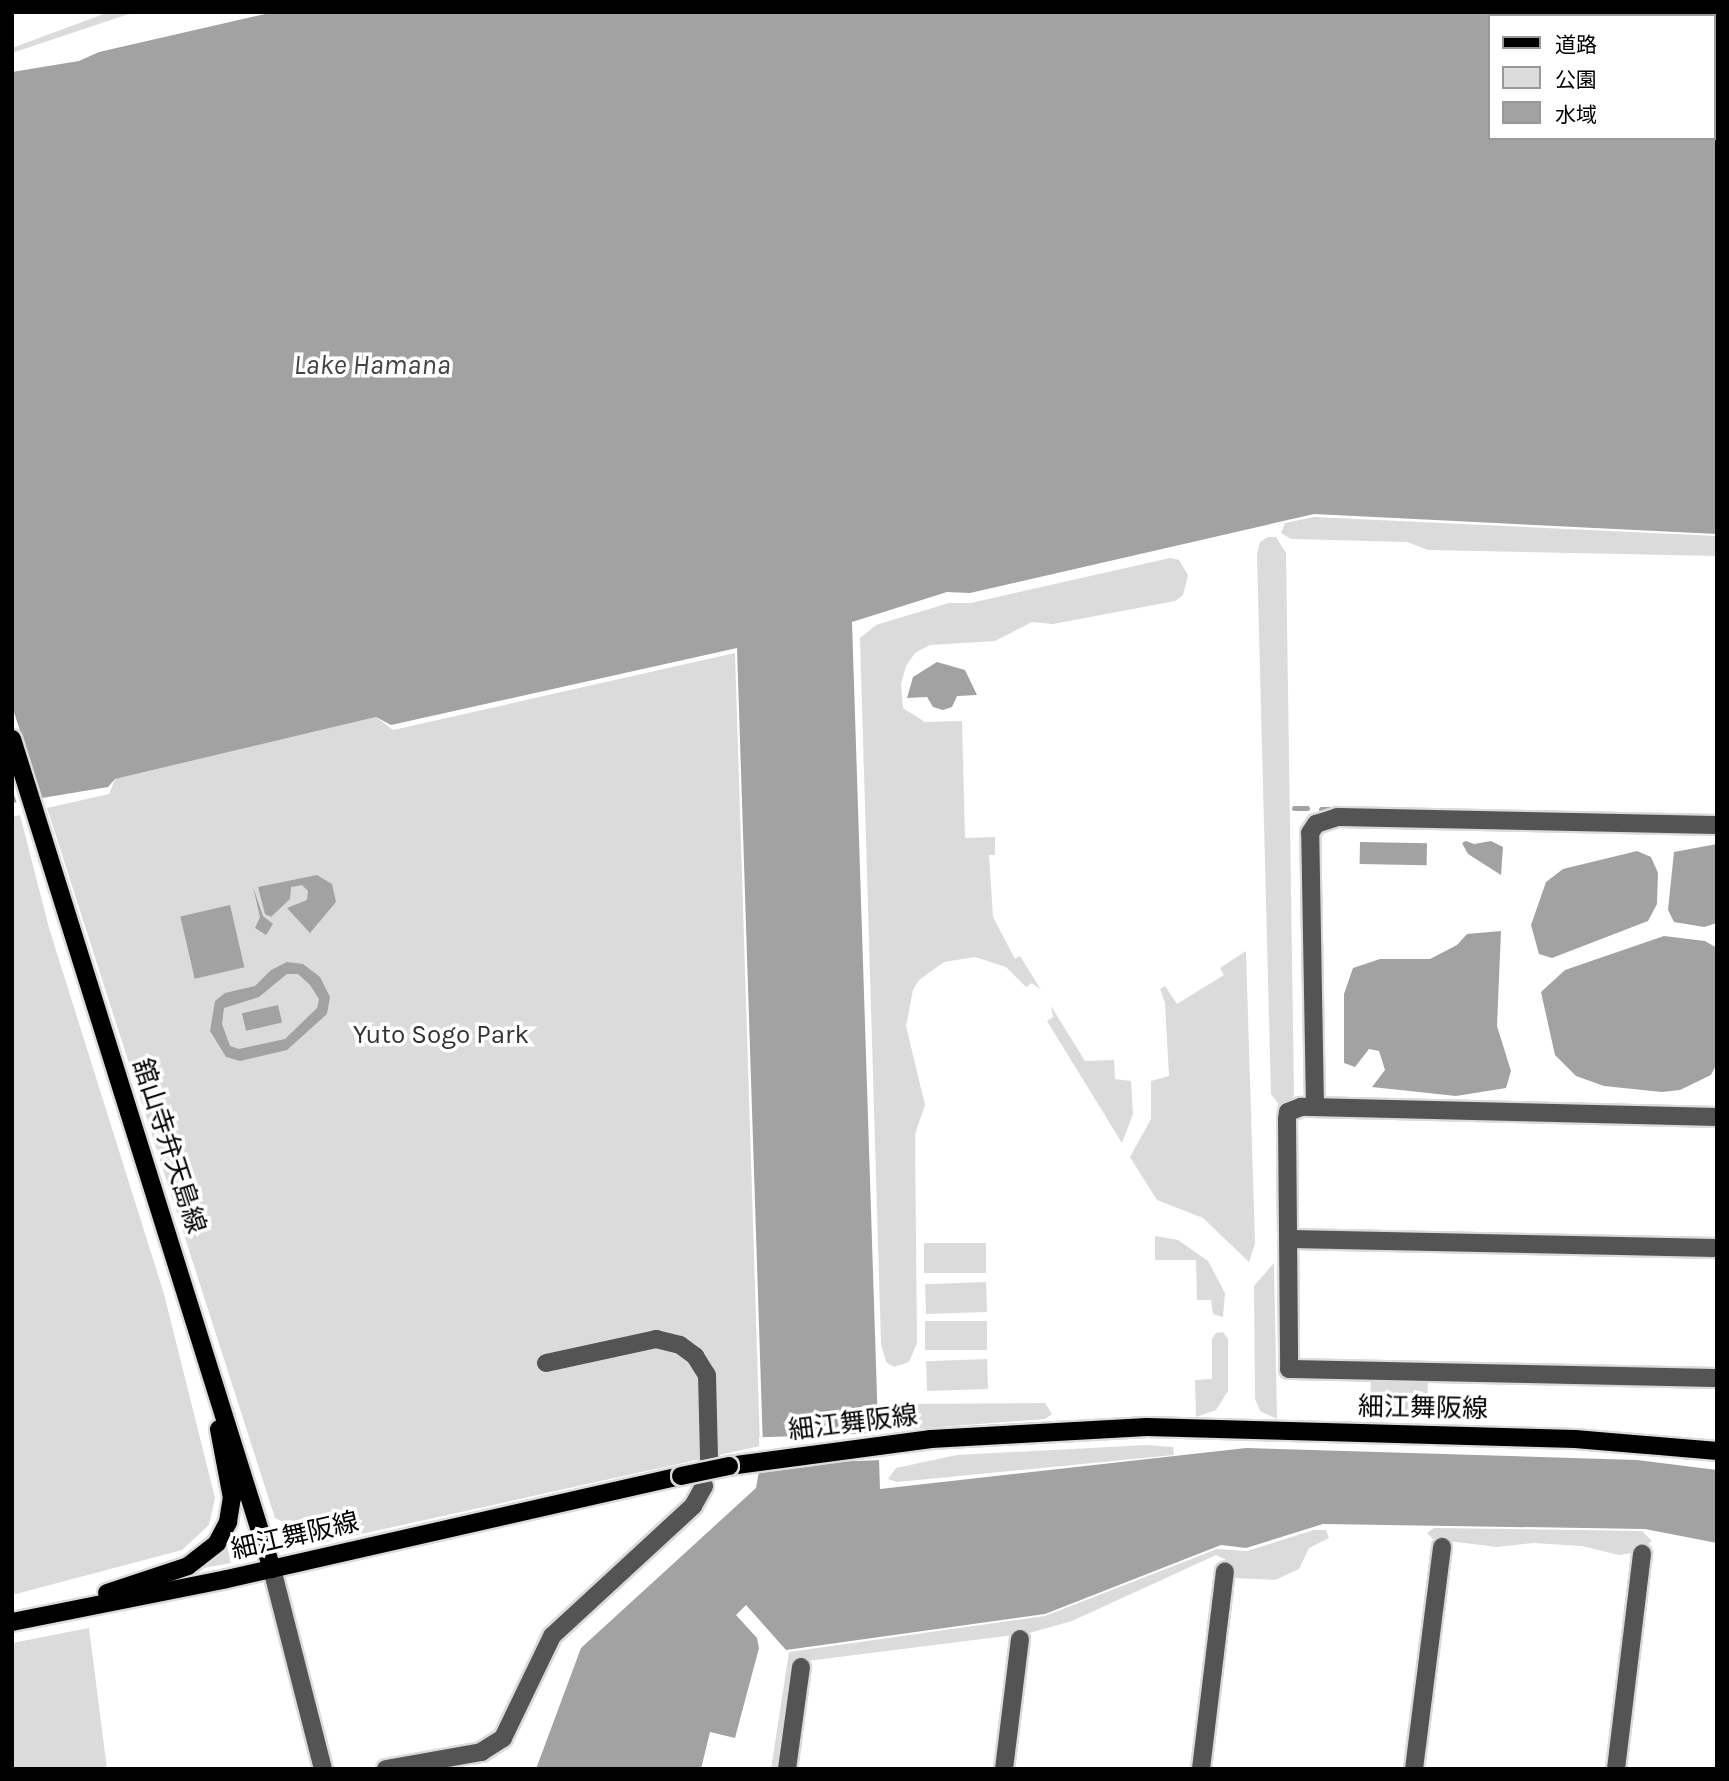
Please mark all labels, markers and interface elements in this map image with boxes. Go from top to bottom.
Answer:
legend [1488,14,1715,140]
text: 道路 [1555,33,1597,57]
text: 公園 [1555,68,1597,92]
text: 水域 [1555,103,1597,127]
water label: Lake Hamana [293,348,451,382]
park label: Yuto Sogo Park [353,1019,529,1051]
street label: 舘山寺弁天島線 [126,1055,212,1237]
street label: 細江舞阪線 [1358,1391,1488,1425]
street label: 細江舞阪線 [787,1400,919,1446]
street label: 細江舞阪線 [228,1506,362,1566]

